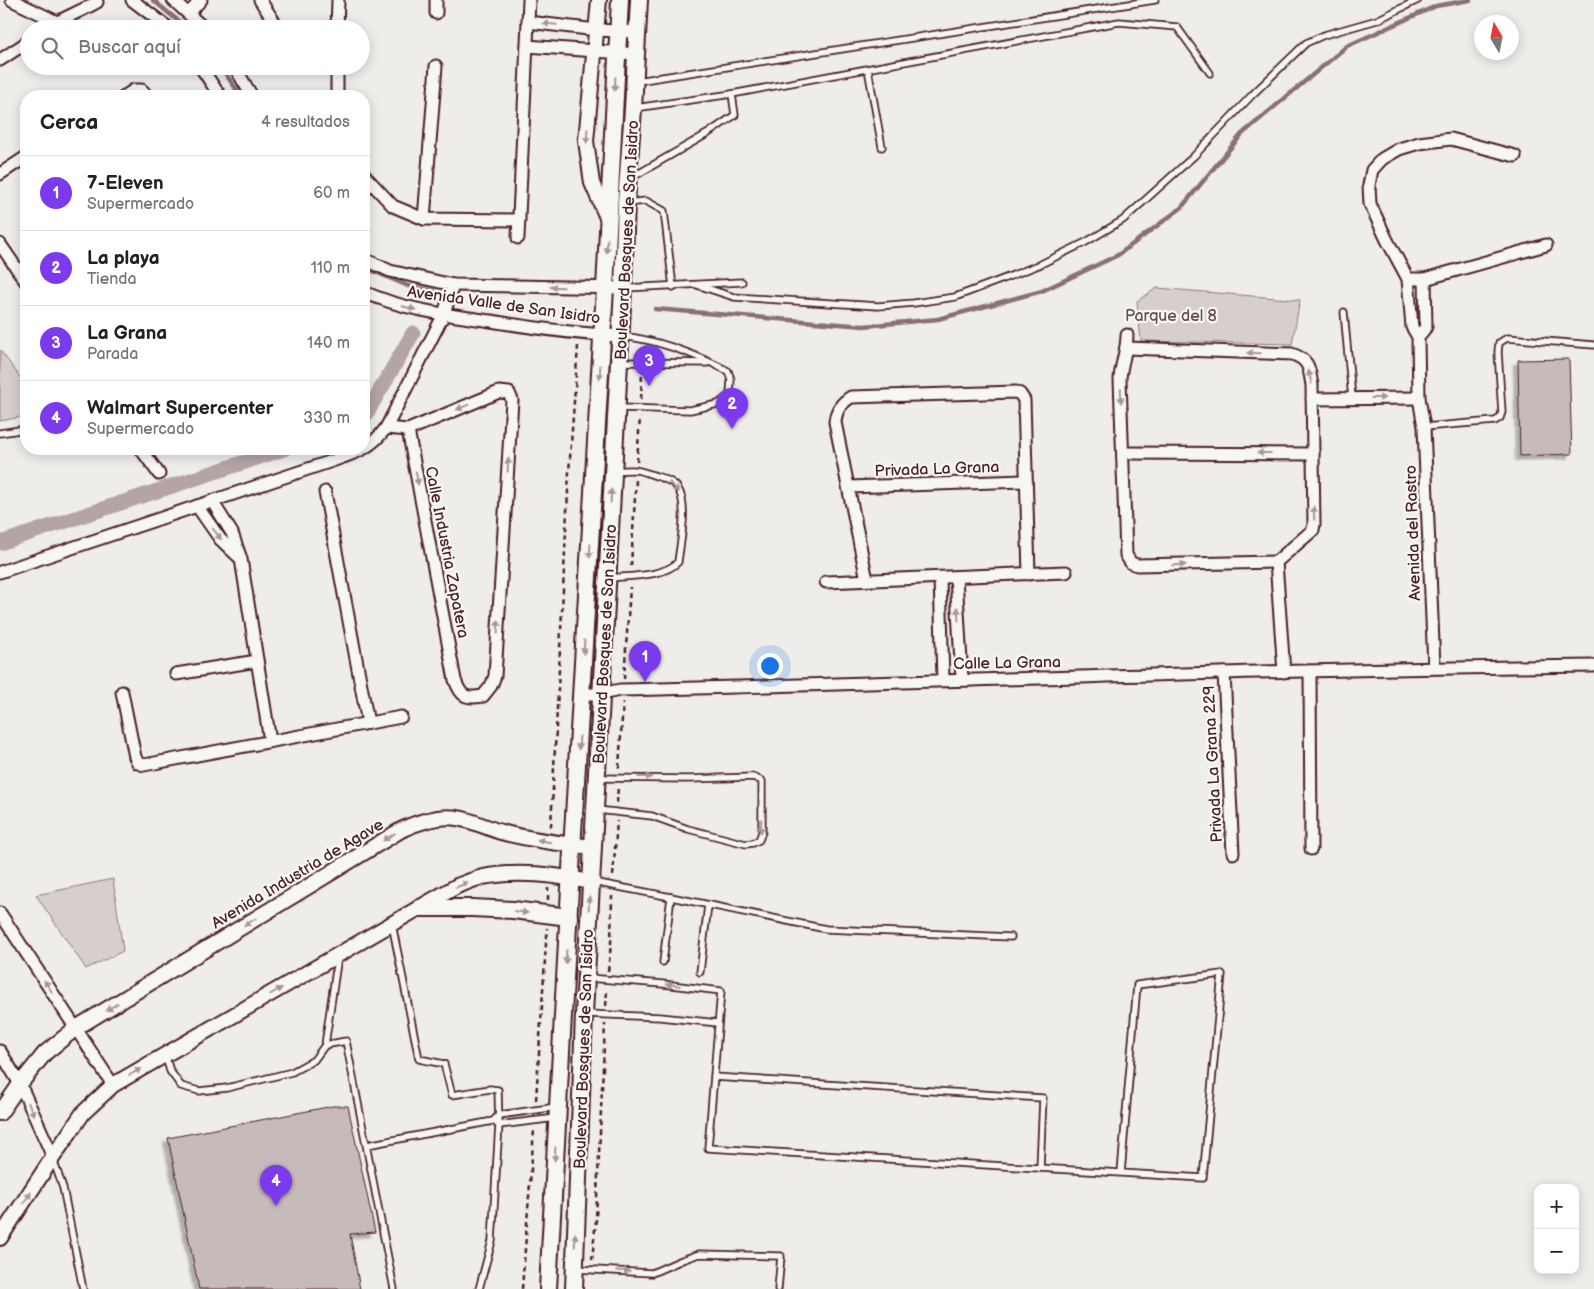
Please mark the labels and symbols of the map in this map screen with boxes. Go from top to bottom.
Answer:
north arrow [1474,15,1519,60]
one-way arrow [541,19,557,27]
one-way arrow [611,76,619,92]
street label: Boulevard Bosques de San Isidro [612,120,643,361]
one-way arrow [582,128,590,144]
one-way arrow [603,238,611,254]
street label: Avenida Valle de San Isidro [406,283,602,328]
one-way arrow [549,283,565,291]
one-way arrow [402,304,417,312]
park label: Parque del 8 [1125,307,1217,326]
pin: 3 [633,345,665,386]
one-way arrow [1246,349,1262,357]
one-way arrow [596,364,604,380]
one-way arrow [1306,369,1314,385]
pin: 2 [716,388,748,429]
one-way arrow [1117,388,1125,404]
one-way arrow [1370,394,1386,402]
one-way arrow [456,404,470,412]
one-way arrow [1256,449,1272,457]
one-way arrow [504,456,512,472]
street label: Privada La Grana [874,458,1000,481]
street label: Calle Industria Zapatera [421,465,473,640]
street label: Avenida del Rastro [1402,465,1425,601]
one-way arrow [414,471,422,487]
one-way arrow [668,481,680,493]
one-way arrow [608,488,616,504]
one-way arrow [1310,505,1318,521]
street label: Boulevard Bosques de San Isidro [590,524,621,765]
one-way arrow [212,527,222,541]
one-way arrow [585,544,593,560]
one-way arrow [1171,560,1187,568]
one-way arrow [954,606,962,622]
one-way arrow [494,619,502,635]
one-way arrow [580,639,588,655]
pin: 1 [629,641,661,682]
your location [757,653,783,679]
street label: Calle La Grana [953,653,1061,674]
street label: Privada La Grana 229 [1200,685,1227,843]
one-way arrow [574,735,582,751]
one-way arrow [638,773,654,781]
street label: Avenida Industria de Agave [208,815,388,933]
one-way arrow [757,818,765,834]
one-way arrow [382,832,396,841]
one-way arrow [537,837,552,845]
one-way arrow [455,880,469,888]
one-way arrow [586,895,594,911]
one-way arrow [513,908,529,916]
one-way arrow [244,917,257,926]
street label: Boulevard Bosques de San Isidro [571,929,598,1169]
one-way arrow [562,950,570,966]
one-way arrow [43,979,53,992]
one-way arrow [664,981,680,989]
one-way arrow [269,987,282,996]
one-way arrow [105,1002,118,1011]
one-way arrow [128,1068,141,1077]
one-way arrow [28,1102,36,1116]
one-way arrow [550,1147,558,1163]
pin: 4 [260,1165,292,1206]
one-way arrow [22,1191,32,1205]
one-way arrow [571,1232,579,1248]
one-way arrow [615,1268,631,1276]

